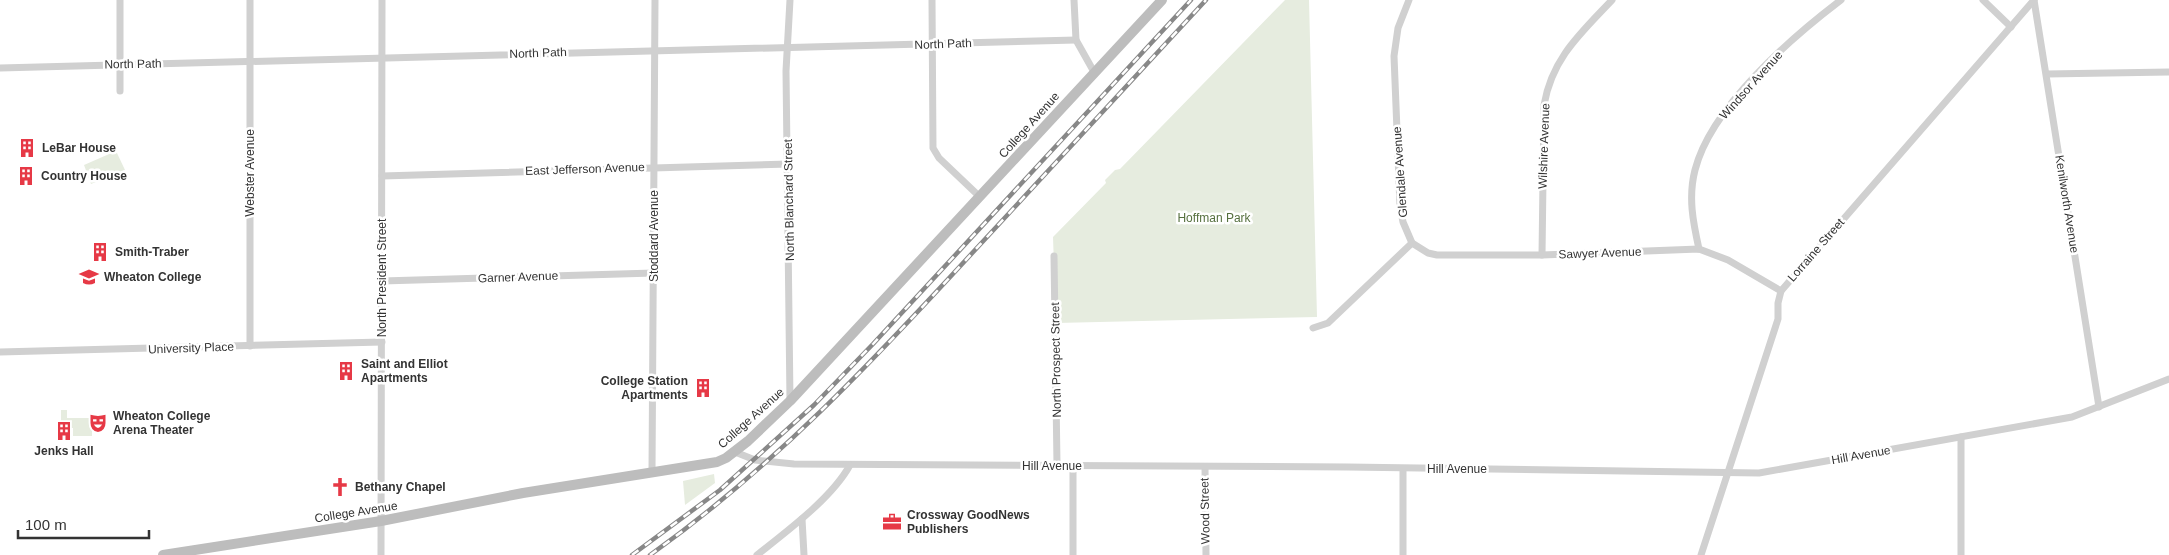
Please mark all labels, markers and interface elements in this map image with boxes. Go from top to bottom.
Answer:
street label: North Path [914,36,972,52]
street label: North Path [509,45,567,61]
street label: Windsor Avenue [1717,48,1786,122]
street label: North Path [104,57,162,71]
street label: College Avenue [996,89,1062,161]
street label: Wilshire Avenue [1536,103,1553,189]
street label: Glendale Avenue [1390,126,1410,218]
street label: Webster Avenue [243,129,257,217]
building icon: LeBar House [16,137,38,159]
street label: North Blanchard Street [781,138,797,261]
place label: LeBar House [42,141,116,155]
street label: Kenilworth Avenue [2052,154,2082,254]
street label: East Jefferson Avenue [525,160,645,178]
building icon: Country House [15,165,37,187]
place label: Country House [41,169,127,183]
street label: Stoddard Avenue [647,190,661,282]
park label: Hoffman Park [1177,211,1252,225]
street label: Lorraine Street [1785,215,1848,285]
street label: North President Street [375,218,389,337]
building icon: Smith-Traber [89,241,111,263]
place label: Smith-Traber [115,245,189,259]
street label: Sawyer Avenue [1558,245,1642,261]
school or university icon: Wheaton College [78,266,100,288]
street label: Garner Avenue [478,269,559,285]
place label: Wheaton College [104,270,202,284]
street label: North Prospect Street [1048,302,1064,418]
street label: University Place [148,339,235,356]
place label: Saint and Elliot Apartments [361,357,448,385]
building icon: Saint and Elliot Apartments [335,360,357,382]
place label: College Station Apartments [601,374,688,402]
building icon: College Station Apartments [692,377,714,399]
street label: College Avenue [715,385,787,451]
place label: Wheaton College Arena Theater [113,409,211,437]
theatre icon: Wheaton College Arena Theater [87,412,109,434]
building icon: Jenks Hall [53,420,75,442]
street label: Hill Avenue [1830,443,1892,467]
place label: Jenks Hall [34,444,94,458]
street label: Hill Avenue [1022,459,1082,473]
street label: Hill Avenue [1427,462,1487,476]
church icon: Bethany Chapel [329,476,351,498]
street label: Wood Street [1197,477,1213,544]
place label: Bethany Chapel [355,480,446,494]
street label: College Avenue [313,498,399,525]
scale bar [18,508,149,540]
place label: Crossway GoodNews Publishers [907,508,1030,536]
office icon: Crossway GoodNews Publishers [881,511,903,533]
text: 100 m [25,516,67,533]

